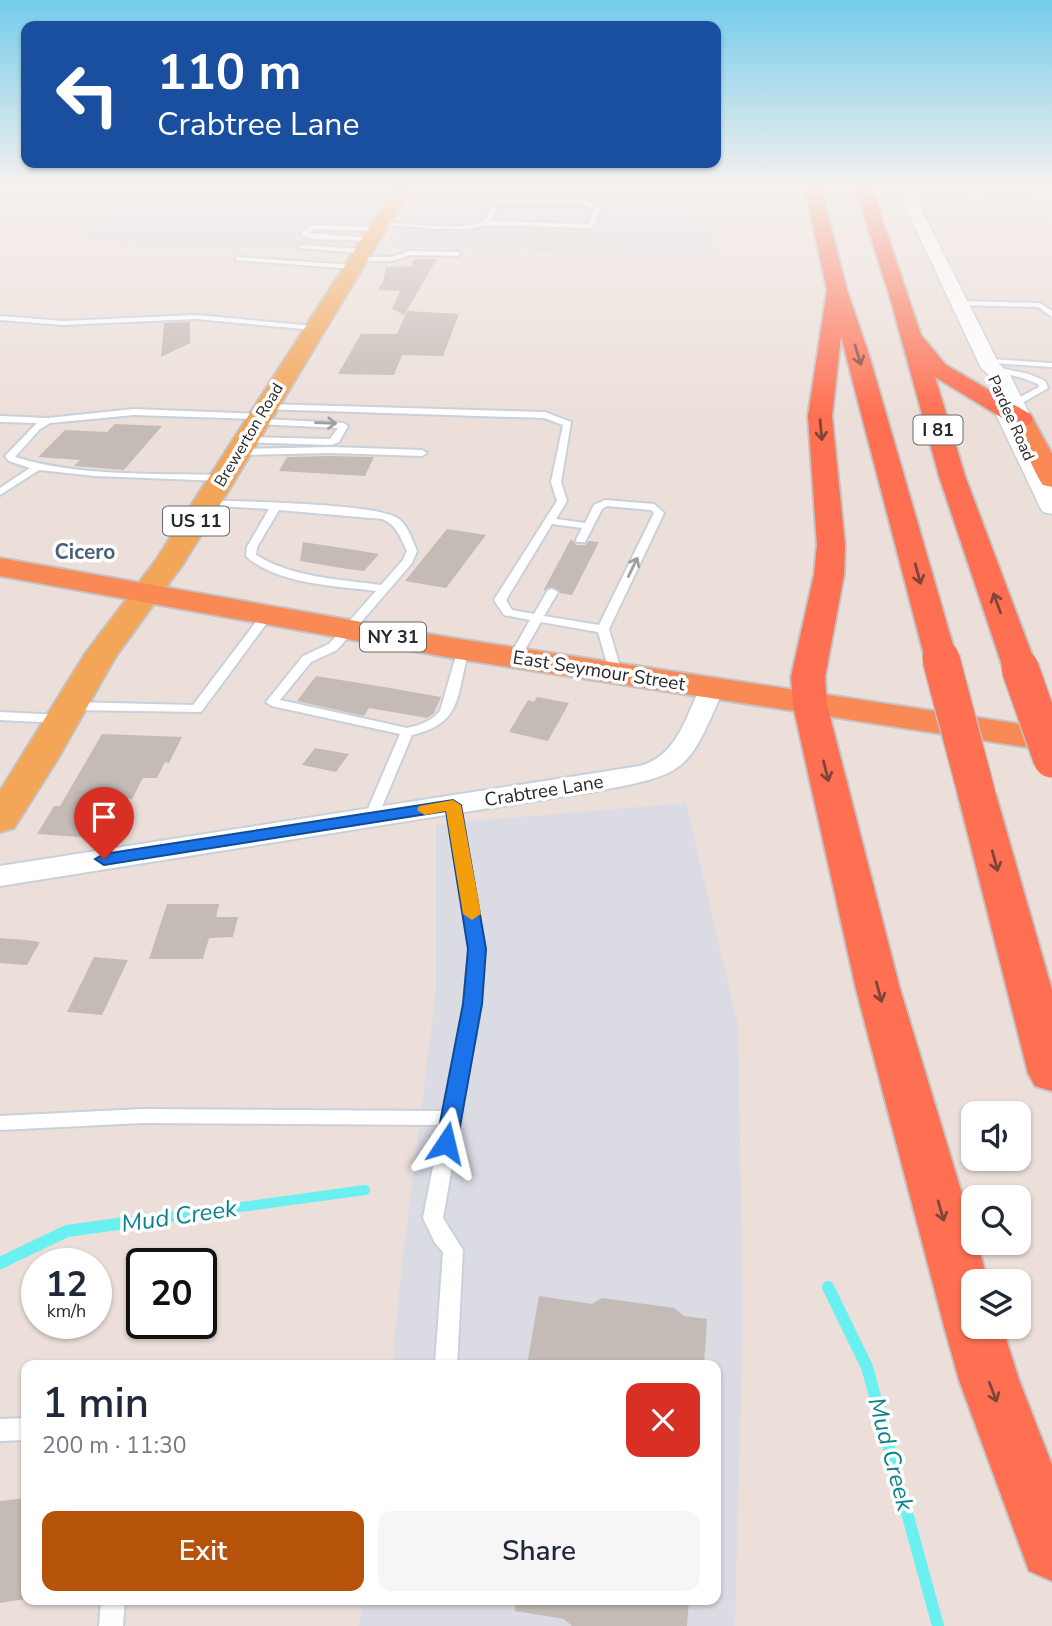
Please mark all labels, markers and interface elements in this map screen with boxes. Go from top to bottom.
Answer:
text: 110 m [157,39,301,106]
icon: left [42,49,133,140]
text: Crabtree Lane [157,103,360,146]
one-way arrow [852,343,865,365]
street label: Pardee Road [982,372,1040,464]
street label: Brewerton Road [209,379,289,491]
one-way arrow [314,416,337,429]
road number: I 81 [914,416,962,444]
one-way arrow [815,418,828,441]
road number: US 11 [163,506,229,536]
district label: Cicero [55,538,115,566]
one-way arrow [626,557,640,578]
one-way arrow [912,562,925,585]
one-way arrow [990,593,1002,615]
road number: NY 31 [360,622,426,652]
street label: East Seymour Street [511,645,687,698]
one-way arrow [820,759,833,782]
street label: Crabtree Lane [483,769,605,813]
pin [74,787,134,859]
icon: arrive [85,798,123,836]
one-way arrow [989,850,1002,872]
one-way arrow [874,981,887,1003]
map controls [961,1101,1031,1339]
button: sound [961,1101,1031,1171]
position arrow [409,1106,483,1180]
button: search [961,1185,1031,1255]
water label: Mud Creek [119,1192,240,1240]
one-way arrow [935,1199,948,1222]
speed limit sign: 20 [126,1248,217,1339]
text: 12 [45,1261,88,1308]
button: layers [961,1269,1031,1339]
text: km/h [47,1299,86,1323]
text: 1 min [42,1375,149,1432]
one-way arrow [988,1380,1000,1402]
button: close [626,1383,700,1457]
water label: Mud Creek [860,1394,922,1515]
text: 200 m · 11:30 [42,1430,187,1461]
button: Exit [42,1511,364,1591]
button: Share [378,1511,700,1591]

